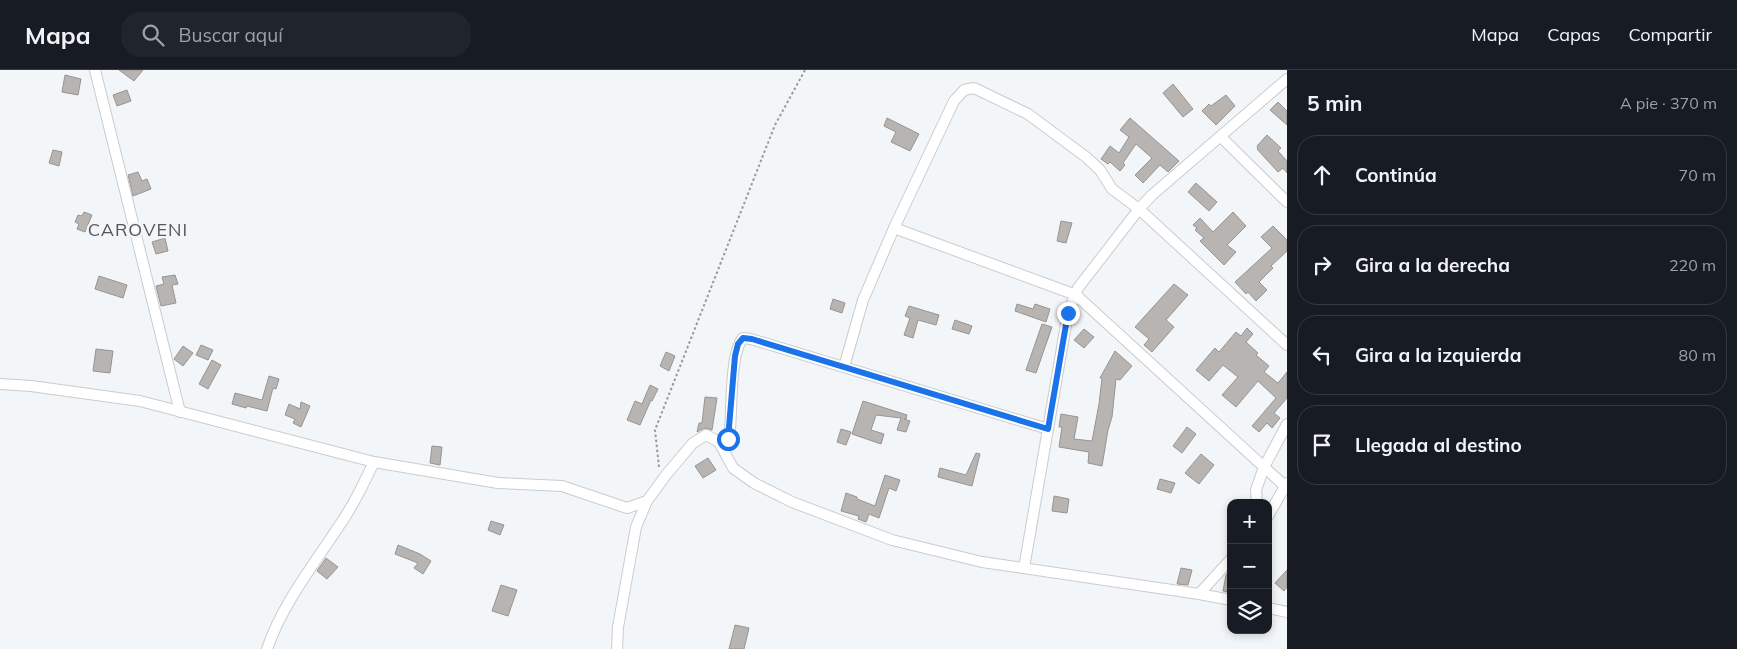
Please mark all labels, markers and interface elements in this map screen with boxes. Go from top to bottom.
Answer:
search box [121,12,471,57]
text: Mapa [25,20,91,50]
icon: search [139,21,167,49]
text: Buscar aquí [179,23,283,47]
text: Mapa [1471,23,1519,46]
text: Capas [1547,23,1601,46]
text: Compartir [1629,23,1712,46]
text: 5 min [1307,90,1362,116]
text: A pie · 370 m [1620,93,1717,113]
icon: ahead [1308,161,1336,189]
text: Continúa [1355,163,1437,187]
text: 70 m [1679,165,1716,185]
district label: CAROVENI [88,218,188,241]
icon: right [1308,251,1336,279]
text: Gira a la derecha [1355,253,1510,277]
text: 220 m [1669,255,1716,275]
route end [1057,302,1080,325]
icon: left [1308,341,1336,369]
text: Gira a la izquierda [1355,343,1521,367]
text: 80 m [1679,345,1716,365]
route start [717,428,740,451]
icon: arrive [1308,431,1336,459]
text: Llegada al destino [1355,433,1522,457]
map controls [1227,499,1272,634]
button: + [1227,499,1272,544]
button: − [1227,544,1272,589]
button: layers [1227,589,1272,634]

